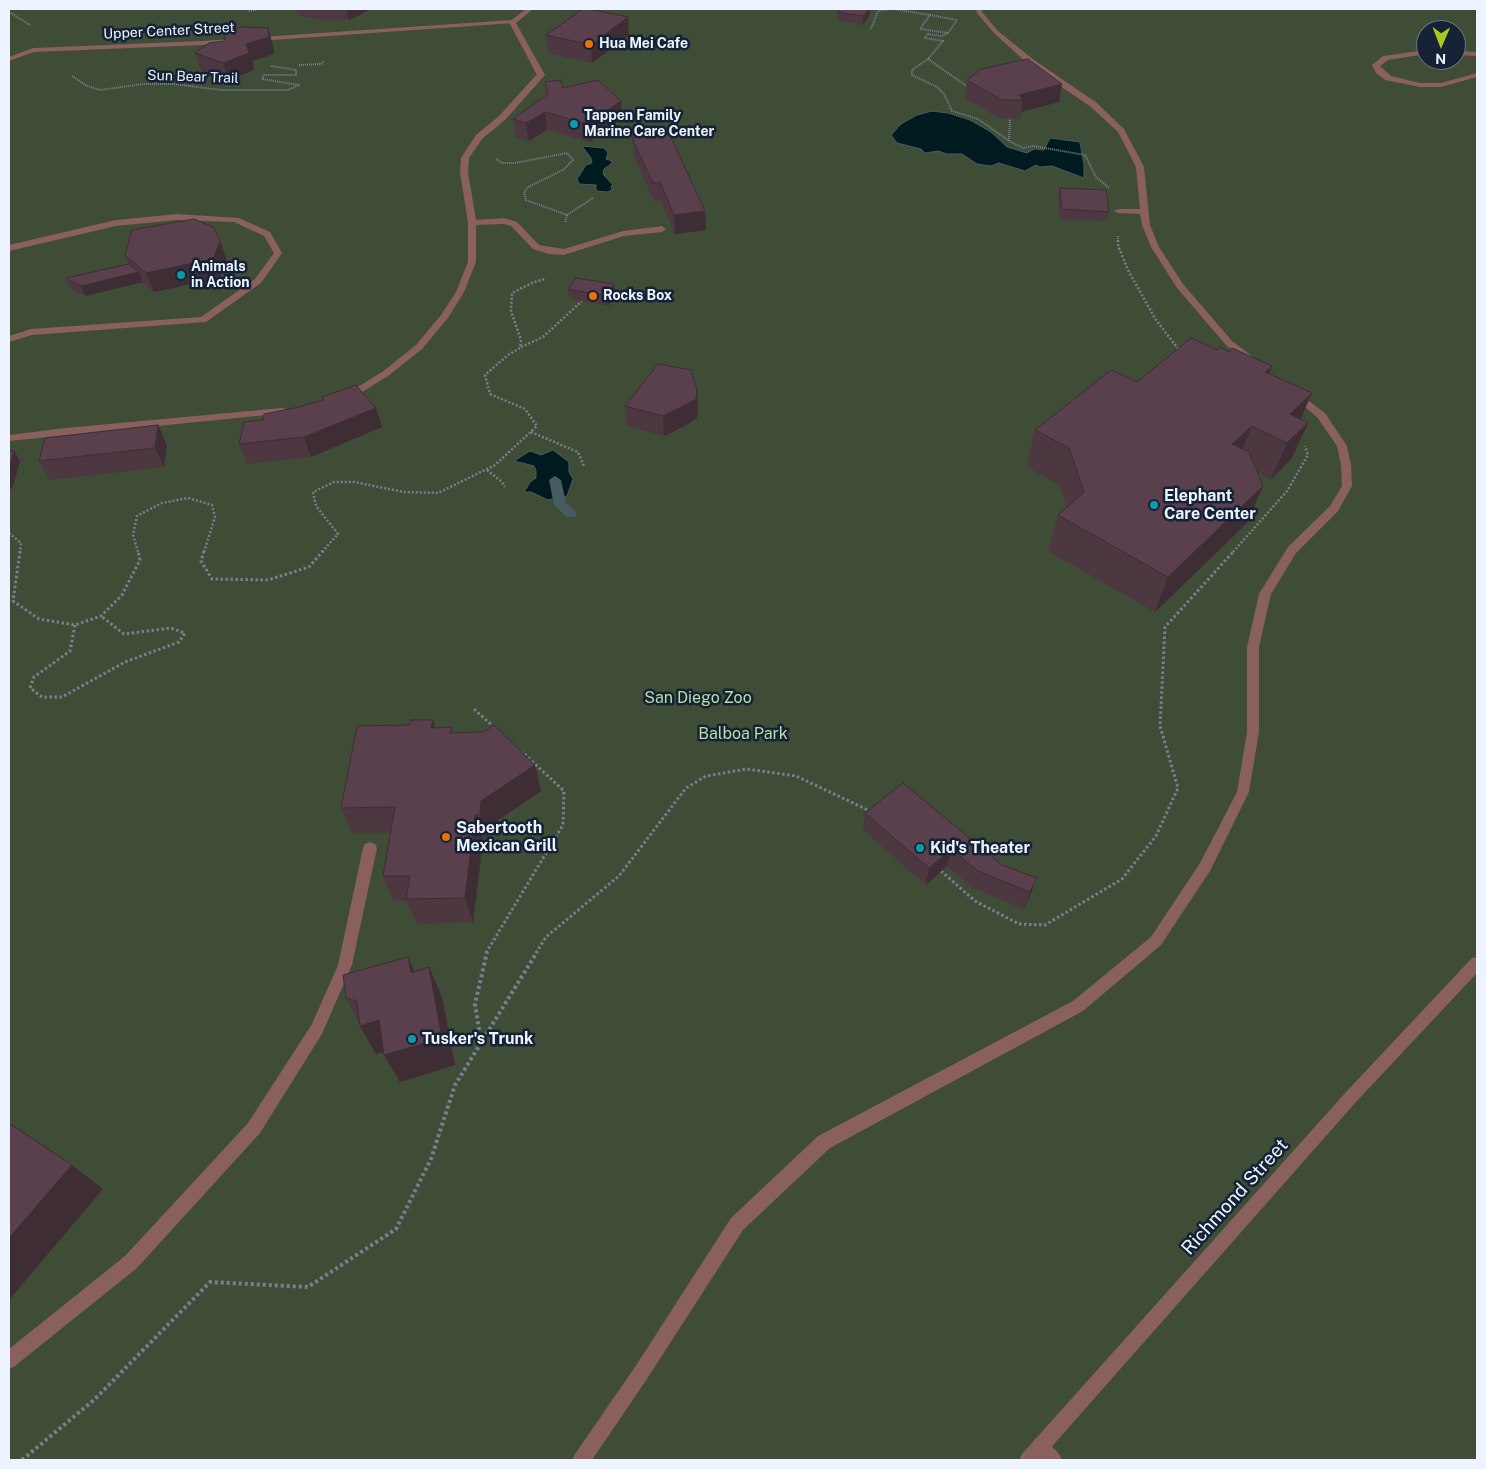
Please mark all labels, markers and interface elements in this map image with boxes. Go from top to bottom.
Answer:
street label: Upper Center Street [103,19,235,43]
north arrow [1416,20,1466,70]
place label: Hua Mei Cafe [599,36,688,52]
marker: Hua Mei Cafe [583,38,595,50]
text: N [1435,51,1446,67]
street label: Sun Bear Trail [147,67,239,87]
place label: Tappen Family Marine Care Center [584,108,714,140]
marker: Tappen Family Marine Care Center [568,118,580,130]
place label: Animals in Action [191,259,250,292]
marker: Animals in Action [175,269,187,281]
place label: Rocks Box [603,288,672,304]
marker: Rocks Box [587,290,599,302]
place label: Elephant Care Center [1164,486,1256,524]
marker: Elephant Care Center [1148,499,1160,511]
park label: San Diego Zoo [644,688,752,708]
park label: Balboa Park [698,724,788,744]
place label: Sabertooth Mexican Grill [456,818,557,856]
marker: Sabertooth Mexican Grill [440,831,452,843]
place label: Kid's Theater [930,838,1030,858]
marker: Kid's Theater [914,842,926,854]
place label: Tusker's Trunk [422,1029,533,1049]
marker: Tusker's Trunk [406,1033,418,1045]
street label: Richmond Street [1177,1134,1293,1260]

